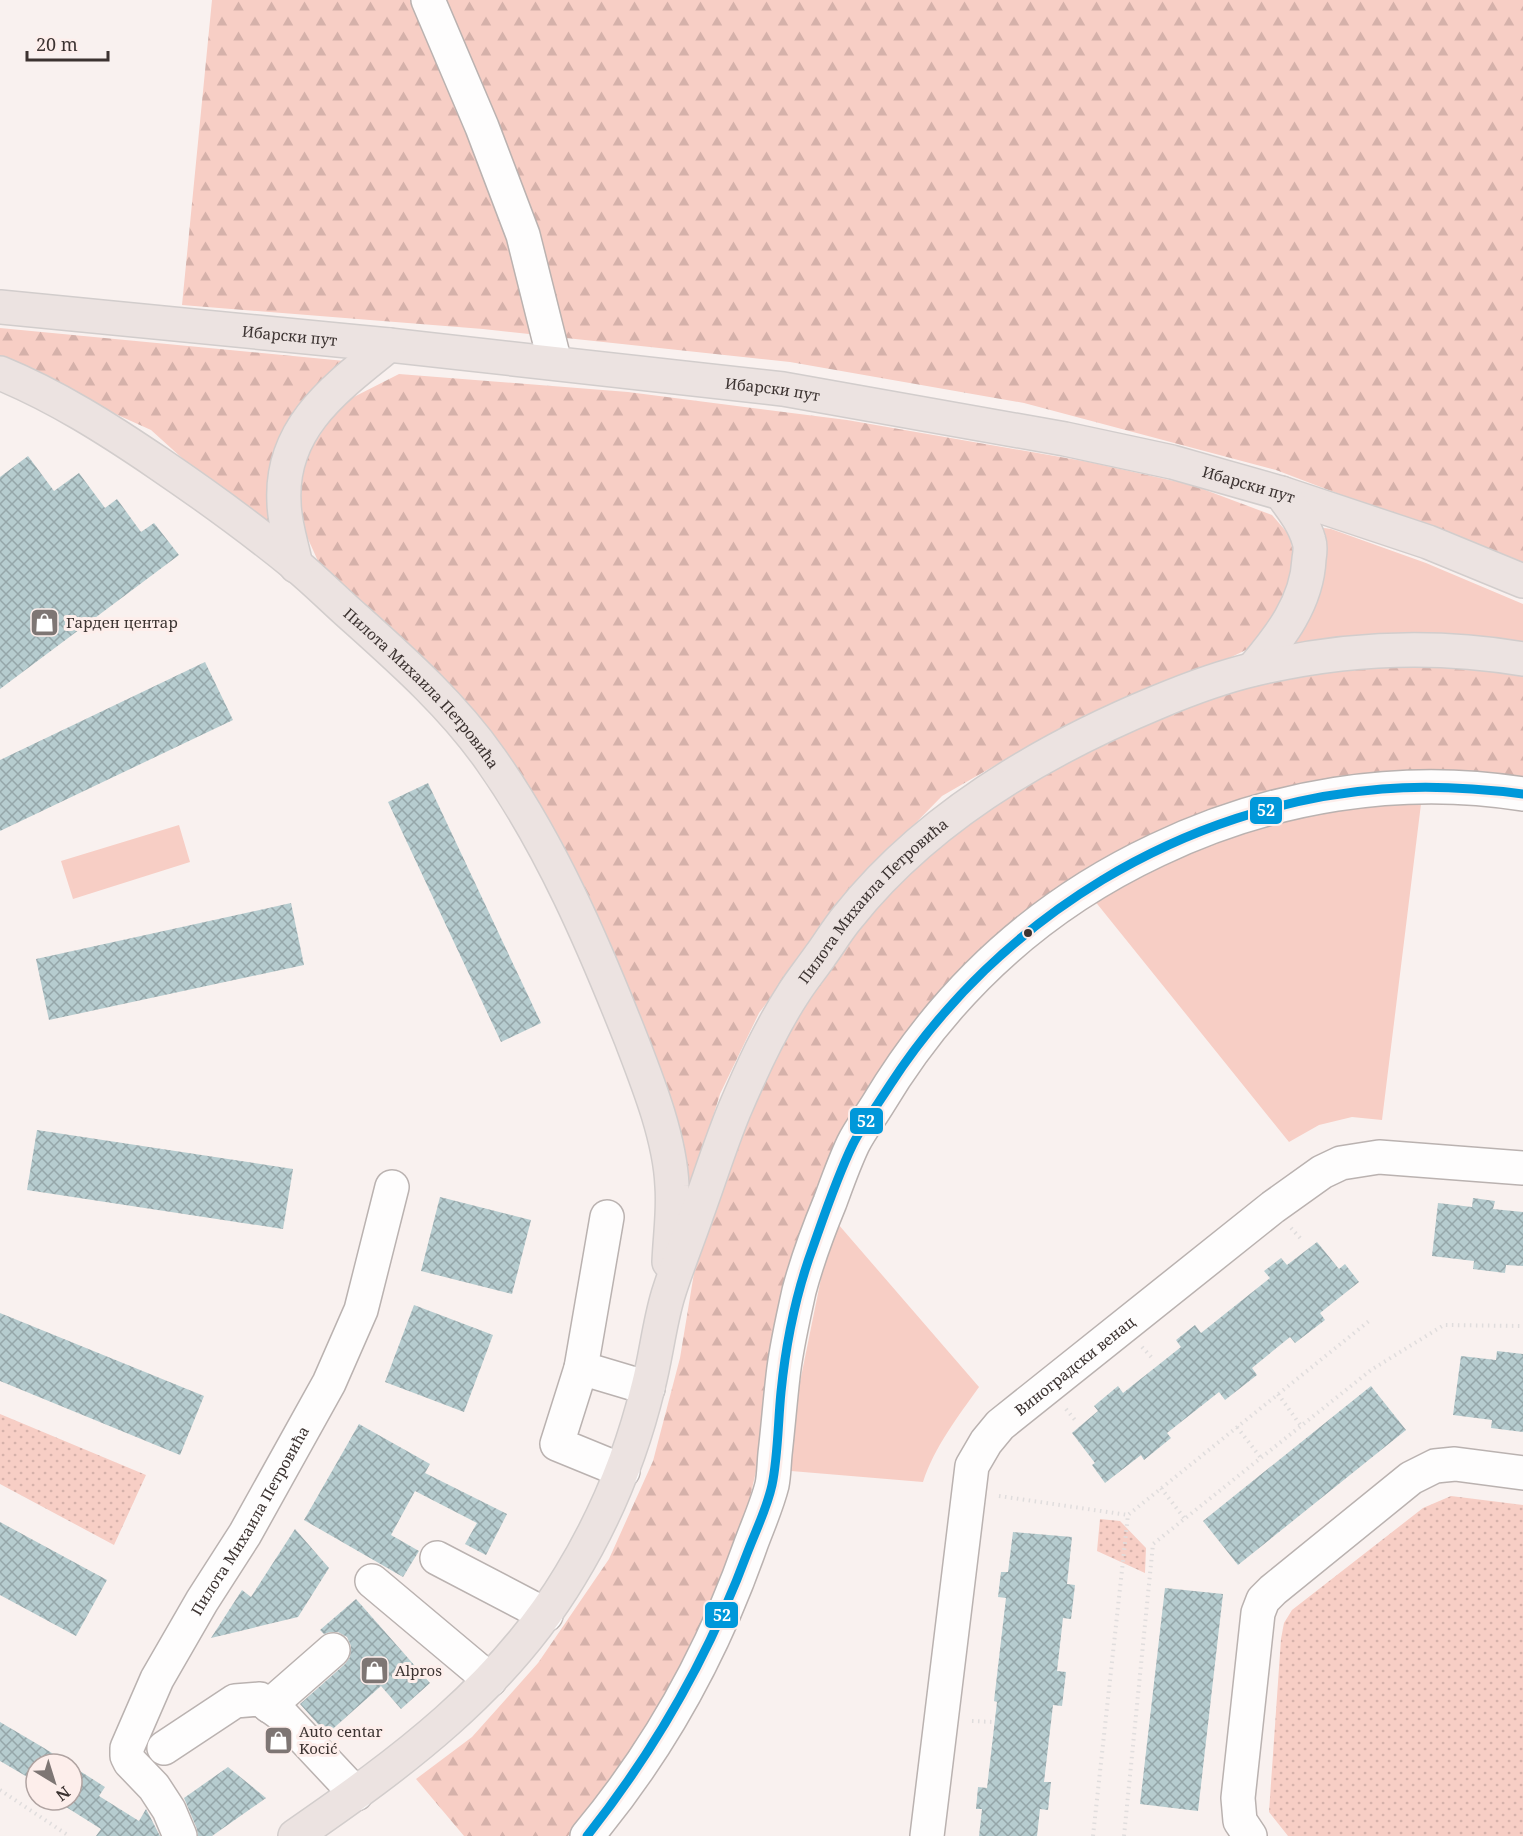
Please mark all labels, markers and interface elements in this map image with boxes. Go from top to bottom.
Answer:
scale bar [27,24,108,62]
text: 20 m [36,32,78,56]
street label: Ибарски пут [241,321,338,350]
street label: Ибарски пут [724,373,822,405]
street label: Ибарски пут [1200,461,1298,507]
street label: Пилота Михаила Петровића [340,603,504,772]
shop icon: Гарден центар [29,606,61,638]
place label: Гарден центар [66,612,178,632]
line badge: 52 [1249,796,1283,825]
text: 52 [1257,799,1275,821]
street label: Пилота Михаила Петровића [793,813,952,987]
unlabelled marker [1022,927,1034,939]
line badge: 52 [849,1107,884,1135]
text: 52 [857,1110,875,1132]
street label: Виноградски венац [1010,1311,1139,1420]
street label: Пилота Михаила Петровића [186,1422,313,1619]
line badge: 52 [704,1601,739,1629]
text: 52 [713,1604,731,1626]
shop icon: Alpros [358,1654,390,1686]
place label: Alpros [395,1660,442,1680]
place label: Auto centar Kocić [299,1721,383,1758]
shop icon: Auto centar Kocić [262,1724,294,1756]
north arrow [24,1752,84,1812]
text: N [51,1781,75,1807]

